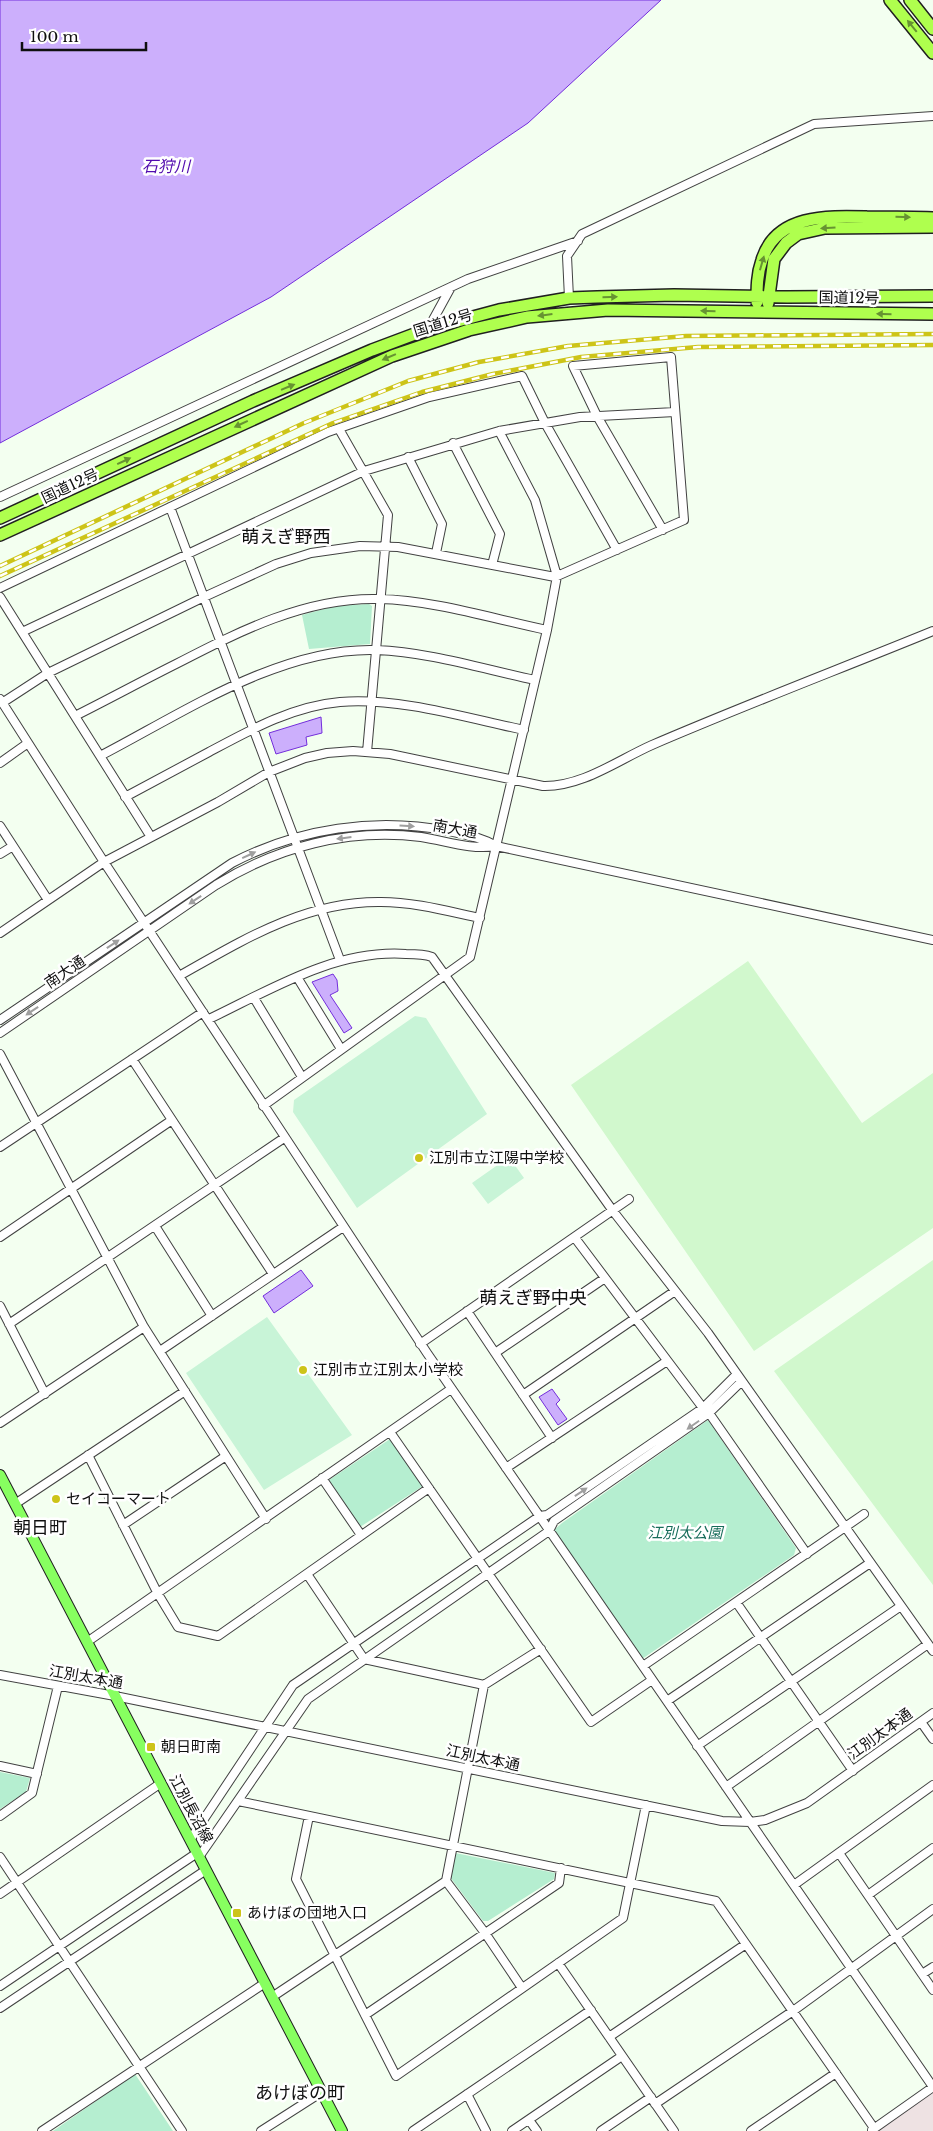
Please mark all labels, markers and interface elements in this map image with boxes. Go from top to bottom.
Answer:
scale bar [22,20,146,52]
one-way arrow [906,20,917,33]
text: 100 m [30,27,79,46]
water label: 石狩川 [142,156,192,176]
one-way arrow [895,213,911,221]
one-way arrow [819,225,835,233]
one-way arrow [758,256,766,271]
street label: 国道12号 [818,287,880,308]
one-way arrow [603,293,619,301]
street label: 国道12号 [411,305,475,341]
one-way arrow [699,307,715,315]
one-way arrow [876,309,892,317]
one-way arrow [537,311,553,319]
one-way arrow [382,354,396,362]
one-way arrow [281,382,295,390]
one-way arrow [234,420,248,428]
one-way arrow [117,456,131,464]
street label: 国道12号 [38,464,101,507]
district label: 萌えぎ野西 [241,526,331,548]
street label: 南大通 [431,815,479,842]
one-way arrow [399,822,415,830]
one-way arrow [336,834,352,842]
one-way arrow [242,851,256,859]
one-way arrow [189,895,202,904]
one-way arrow [106,939,120,949]
street label: 南大通 [41,951,89,992]
one-way arrow [25,1006,39,1016]
place label: 江別市立江陽中学校 [429,1148,564,1167]
marker: 江別市立江陽中学校 [413,1152,425,1164]
district label: 萌えぎ野中央 [479,1287,587,1309]
place label: 江別市立江別太小学校 [313,1360,463,1379]
marker: 江別市立江別太小学校 [297,1364,309,1376]
one-way arrow [686,1420,700,1430]
one-way arrow [574,1487,588,1496]
place label: セイコーマート [66,1489,171,1508]
marker: セイコーマート [50,1493,62,1505]
district label: 朝日町 [13,1517,67,1539]
park label: 江別太公園 [647,1523,724,1542]
street label: 江別太本通 [47,1661,125,1692]
street label: 江別太本通 [844,1704,916,1763]
place label: 朝日町南 [161,1737,221,1756]
street label: 江別太本通 [444,1740,522,1775]
marker: 朝日町南 [145,1741,157,1753]
street label: 江別長沼線 [165,1771,217,1846]
place label: あけぼの団地入口 [247,1903,367,1922]
marker: あけぼの団地入口 [231,1907,243,1919]
district label: あけぼの町 [255,2082,345,2104]

